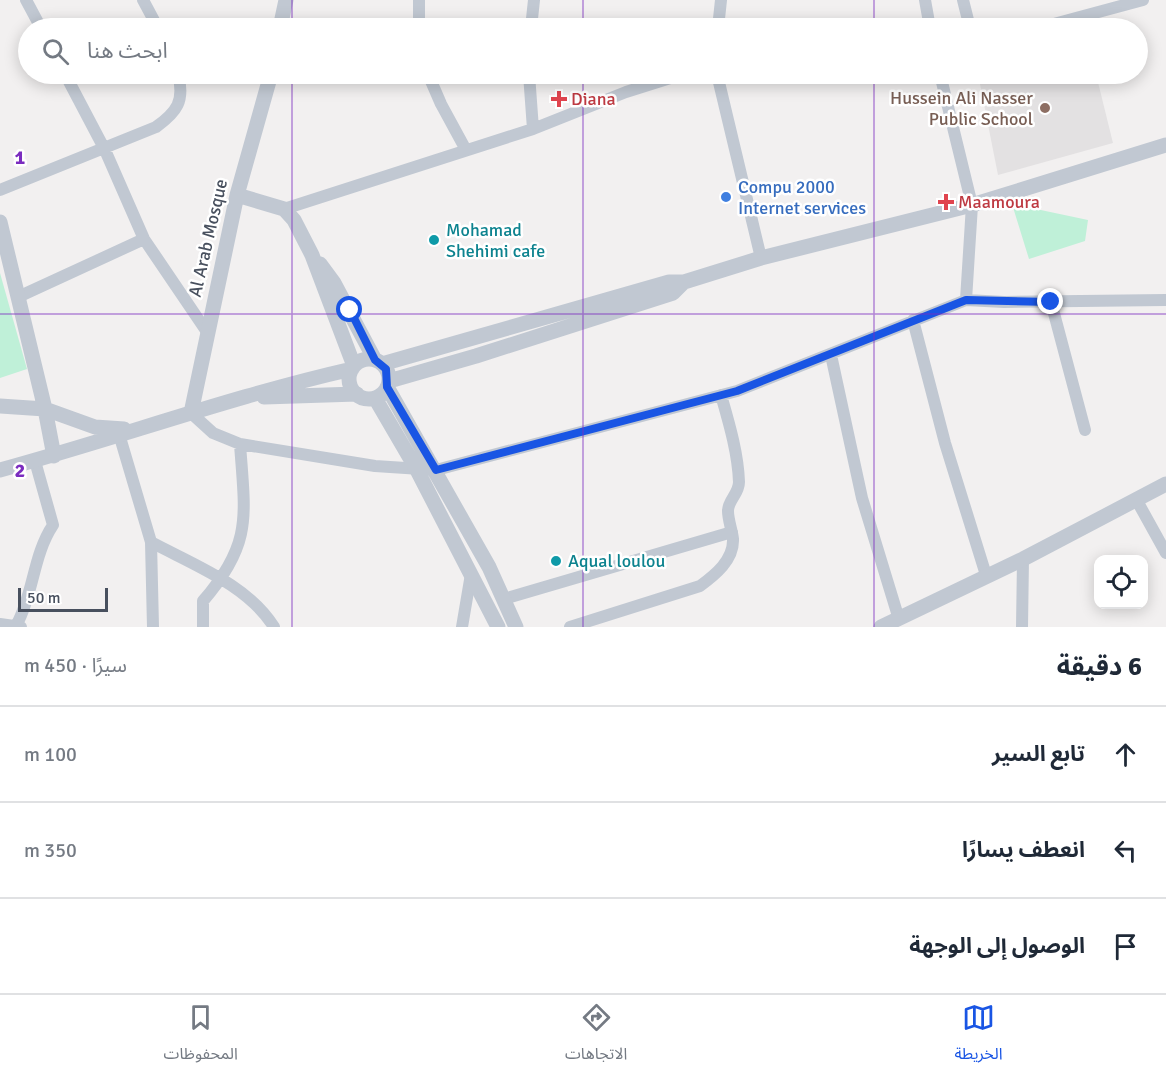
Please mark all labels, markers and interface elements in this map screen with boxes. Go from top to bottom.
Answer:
search box [18,18,1148,84]
icon: search [39,35,72,68]
text: ابحث هنا [87,37,168,64]
place label: Hussein Ali Nasser Public School [890,87,1033,130]
place label: Diana [571,88,616,110]
marker: Diana [552,92,566,106]
marker: Hussein Ali Nasser Public School [1038,101,1052,115]
text: 1 [15,145,26,170]
place label: Compu 2000 Internet services [738,176,866,219]
street label: Al Arab Mosque [184,177,232,299]
marker: Compu 2000 Internet services [719,190,733,204]
place label: Maamoura [958,191,1040,213]
marker: Maamoura [939,195,953,209]
place label: Mohamad Shehimi cafe [446,219,545,262]
marker: Mohamad Shehimi cafe [427,233,441,247]
route end [1037,288,1063,314]
route start [336,296,362,322]
text: 2 [15,458,25,483]
place label: Aqual loulou [568,550,665,572]
marker: Aqual loulou [549,554,563,568]
map controls [1094,555,1148,609]
button: locate [1094,555,1148,609]
scale bar [18,585,108,612]
text: 50 m [27,588,61,608]
text: 6 دقيقة [1057,651,1142,683]
text: سيرًا · 450 m [24,653,127,678]
icon: ahead [1109,738,1142,771]
text: تابع السير [992,740,1085,767]
text: 100 m [24,742,77,767]
icon: left [1109,834,1142,867]
text: انعطف يسارًا [962,836,1085,863]
text: 350 m [24,838,77,863]
icon: arrive [1109,930,1142,963]
text: الوصول إلى الوجهة [909,932,1085,959]
tab: المحفوظات [164,1001,238,1071]
tab: الاتجاهات [565,1001,627,1071]
tab: الخريطة [955,1001,1002,1071]

